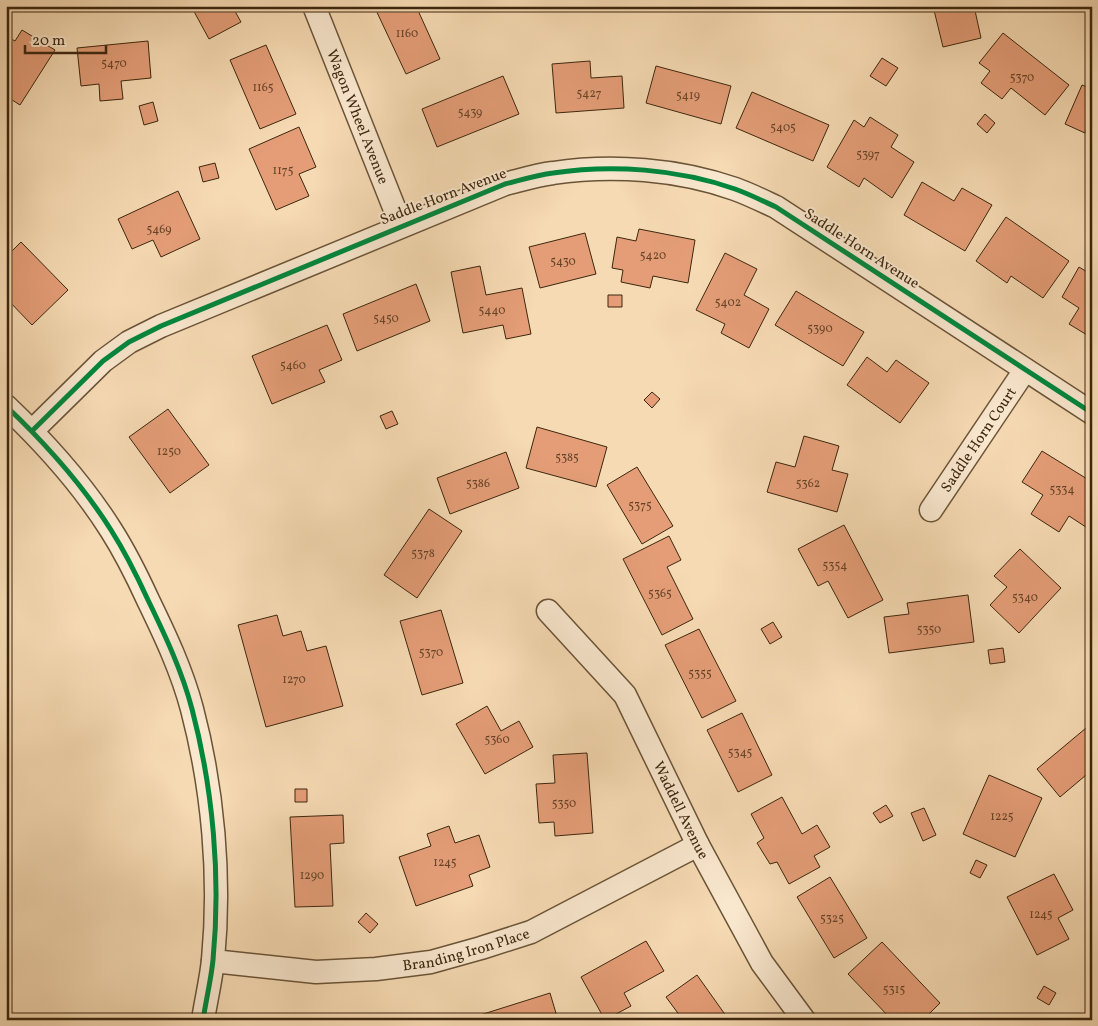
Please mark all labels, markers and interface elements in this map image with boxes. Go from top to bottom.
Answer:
scale bar [25,22,106,54]
house number: 1160 [396,26,418,42]
text: 20 m [32,31,65,52]
street label: Wagon Wheel Avenue [320,47,393,188]
house number: 5470 [101,56,127,72]
house number: 5370 [1010,70,1034,86]
house number: 1165 [252,80,274,96]
house number: 5427 [577,86,602,102]
house number: 5419 [676,88,700,104]
house number: 5439 [458,105,482,121]
house number: 5405 [770,120,796,136]
house number: 5397 [856,147,880,163]
house number: 1175 [273,163,294,179]
street label: Saddle Horn Avenue [377,164,510,231]
street label: Saddle Horn Avenue [799,204,923,295]
house number: 5469 [146,222,172,238]
house number: 5420 [640,248,666,264]
house number: 5430 [550,254,576,270]
house number: 5402 [715,295,741,311]
house number: 5440 [478,303,506,319]
house number: 5450 [373,311,399,327]
house number: 5390 [807,321,833,337]
house number: 5460 [280,358,306,374]
street label: Saddle Horn Court [937,383,1023,497]
house number: 1250 [157,444,181,460]
house number: 5385 [555,450,579,466]
house number: 5386 [466,476,490,492]
house number: 5362 [796,476,820,492]
house number: 5334 [1049,482,1075,498]
house number: 5375 [628,498,652,514]
house number: 5378 [411,546,435,562]
house number: 5354 [823,558,847,574]
house number: 5365 [648,586,672,602]
house number: 5340 [1012,590,1038,606]
house number: 5350 [917,622,941,638]
house number: 5370 [419,645,443,661]
house number: 5355 [688,666,712,682]
house number: 1270 [282,672,306,688]
house number: 5360 [484,732,510,748]
house number: 5345 [728,745,752,761]
street label: Waddell Avenue [647,758,713,864]
house number: 5350 [552,796,576,812]
house number: 1225 [990,809,1014,825]
house number: 1245 [433,855,457,871]
house number: 1290 [300,868,324,884]
house number: 1245 [1029,907,1053,923]
house number: 5325 [820,911,844,927]
street label: Branding Iron Place [402,924,533,978]
house number: 5315 [883,982,905,998]

